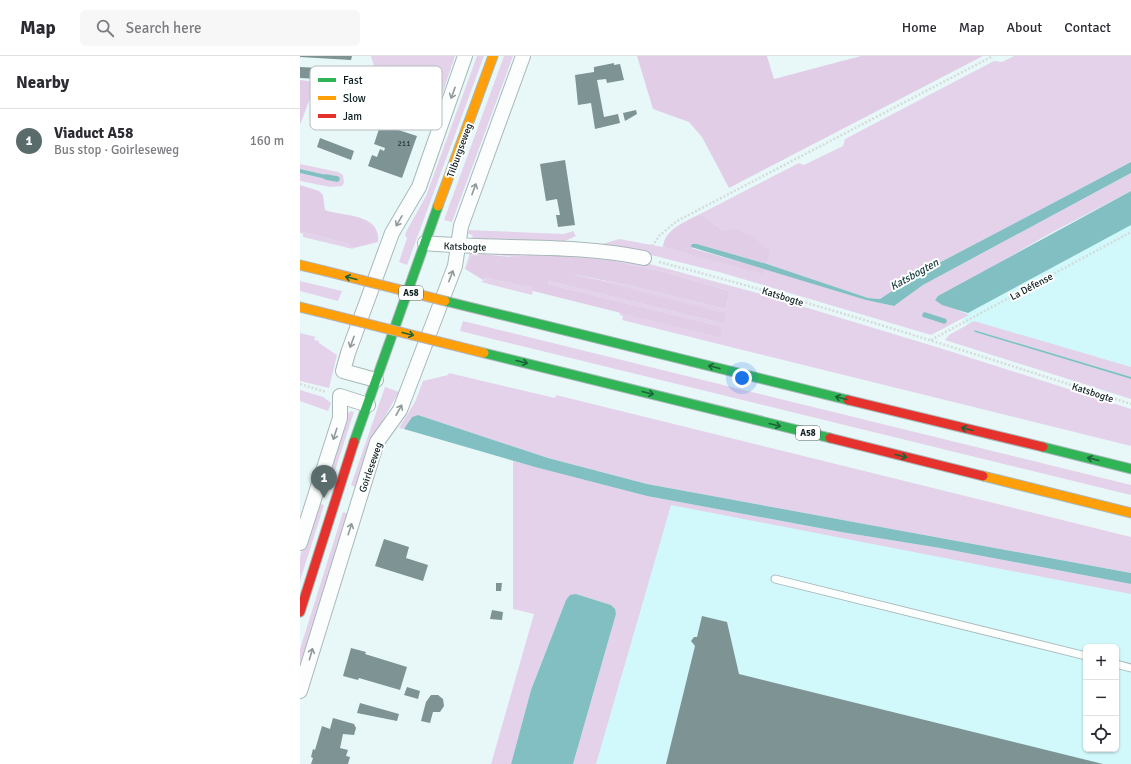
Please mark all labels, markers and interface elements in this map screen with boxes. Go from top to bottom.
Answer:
search box [80,10,360,46]
text: Map [20,16,56,40]
icon: search [94,17,116,39]
text: Search here [126,19,201,37]
text: Home [902,19,937,36]
text: Map [959,19,984,36]
text: About [1006,19,1042,36]
text: Contact [1064,19,1111,36]
legend [310,66,442,130]
text: Nearby [16,72,69,93]
text: Fast [343,74,363,87]
one-way arrow [448,87,456,99]
text: Slow [343,92,366,105]
text: Jam [343,110,362,123]
street label: Tilburgseweg [445,122,475,179]
text: Viaduct A58 [54,124,133,142]
text: 1 [25,133,33,149]
text: 160 m [250,133,284,149]
house number: 211 [398,138,410,148]
text: Bus stop · Goirleseweg [54,142,179,158]
one-way arrow [471,183,479,195]
one-way arrow [395,215,403,227]
street label: Katsbogte [443,240,487,254]
water label: Katsbogten [888,255,942,293]
one-way arrow [447,271,455,283]
street label: La Défense [1008,271,1055,303]
one-way arrow [345,274,358,281]
street label: Katsbogte [760,285,805,309]
road number: A58 [399,286,423,300]
one-way arrow [401,330,414,338]
one-way arrow [347,336,355,348]
one-way arrow [515,359,528,367]
one-way arrow [708,363,721,370]
your location [732,368,752,388]
street label: Katsbogte [1070,381,1115,405]
one-way arrow [642,390,655,398]
one-way arrow [834,393,847,401]
one-way arrow [395,404,403,416]
one-way arrow [768,421,781,429]
one-way arrow [961,424,974,432]
road number: A58 [796,426,820,440]
one-way arrow [331,427,338,440]
street label: Goirleseweg [357,441,385,494]
one-way arrow [894,452,907,460]
one-way arrow [1087,455,1100,463]
pin: 1 [311,465,337,498]
one-way arrow [346,524,354,536]
map controls [1083,644,1119,752]
button: + [1083,644,1119,680]
one-way arrow [308,647,315,660]
button: − [1083,680,1119,716]
button: locate [1083,716,1119,752]

